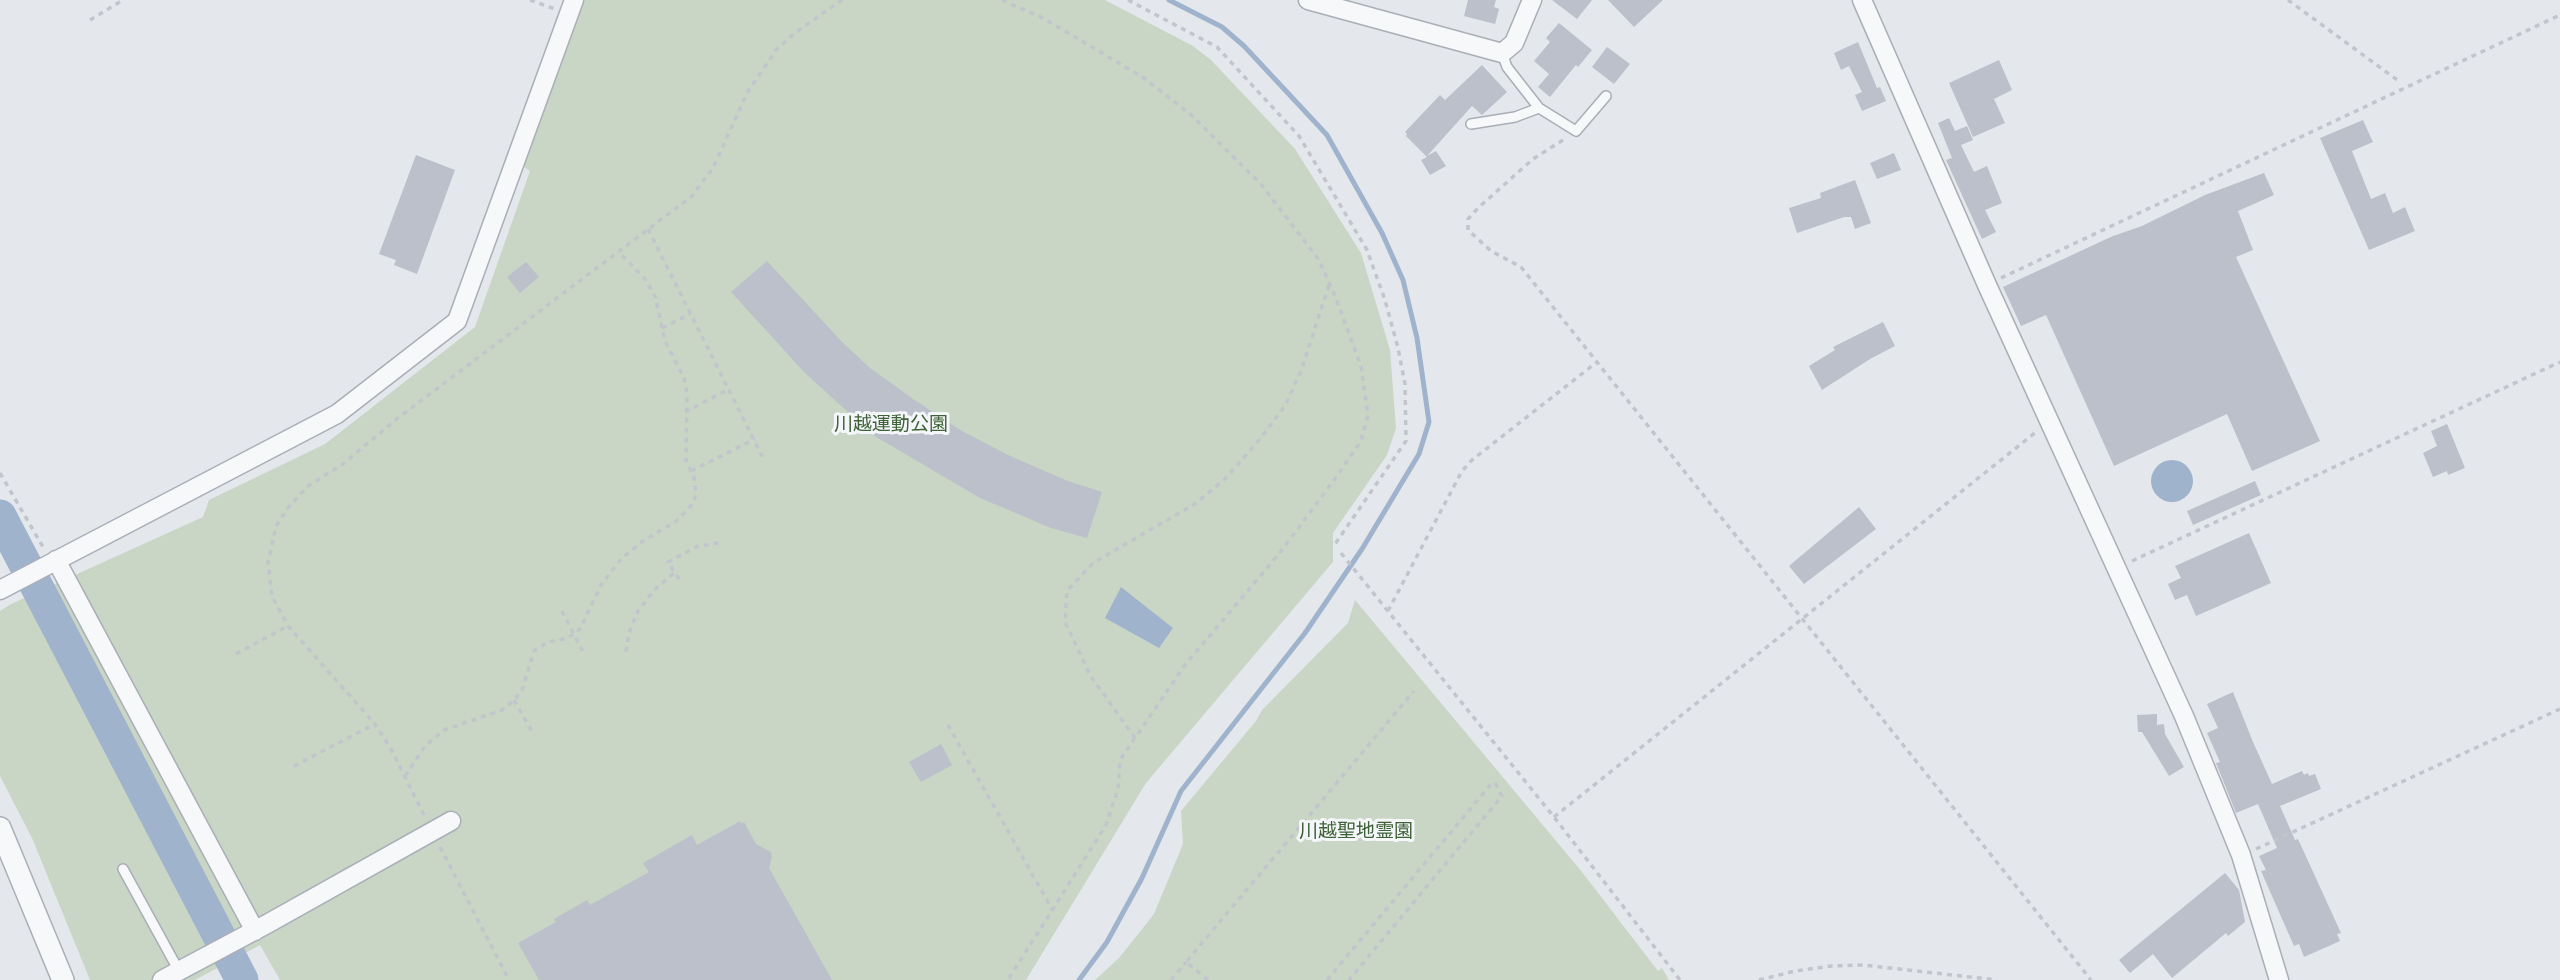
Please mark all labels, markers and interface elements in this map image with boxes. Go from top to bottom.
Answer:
park label: 川越運動公園 [834,414,948,436]
park label: 川越聖地霊園 [1299,821,1413,843]

